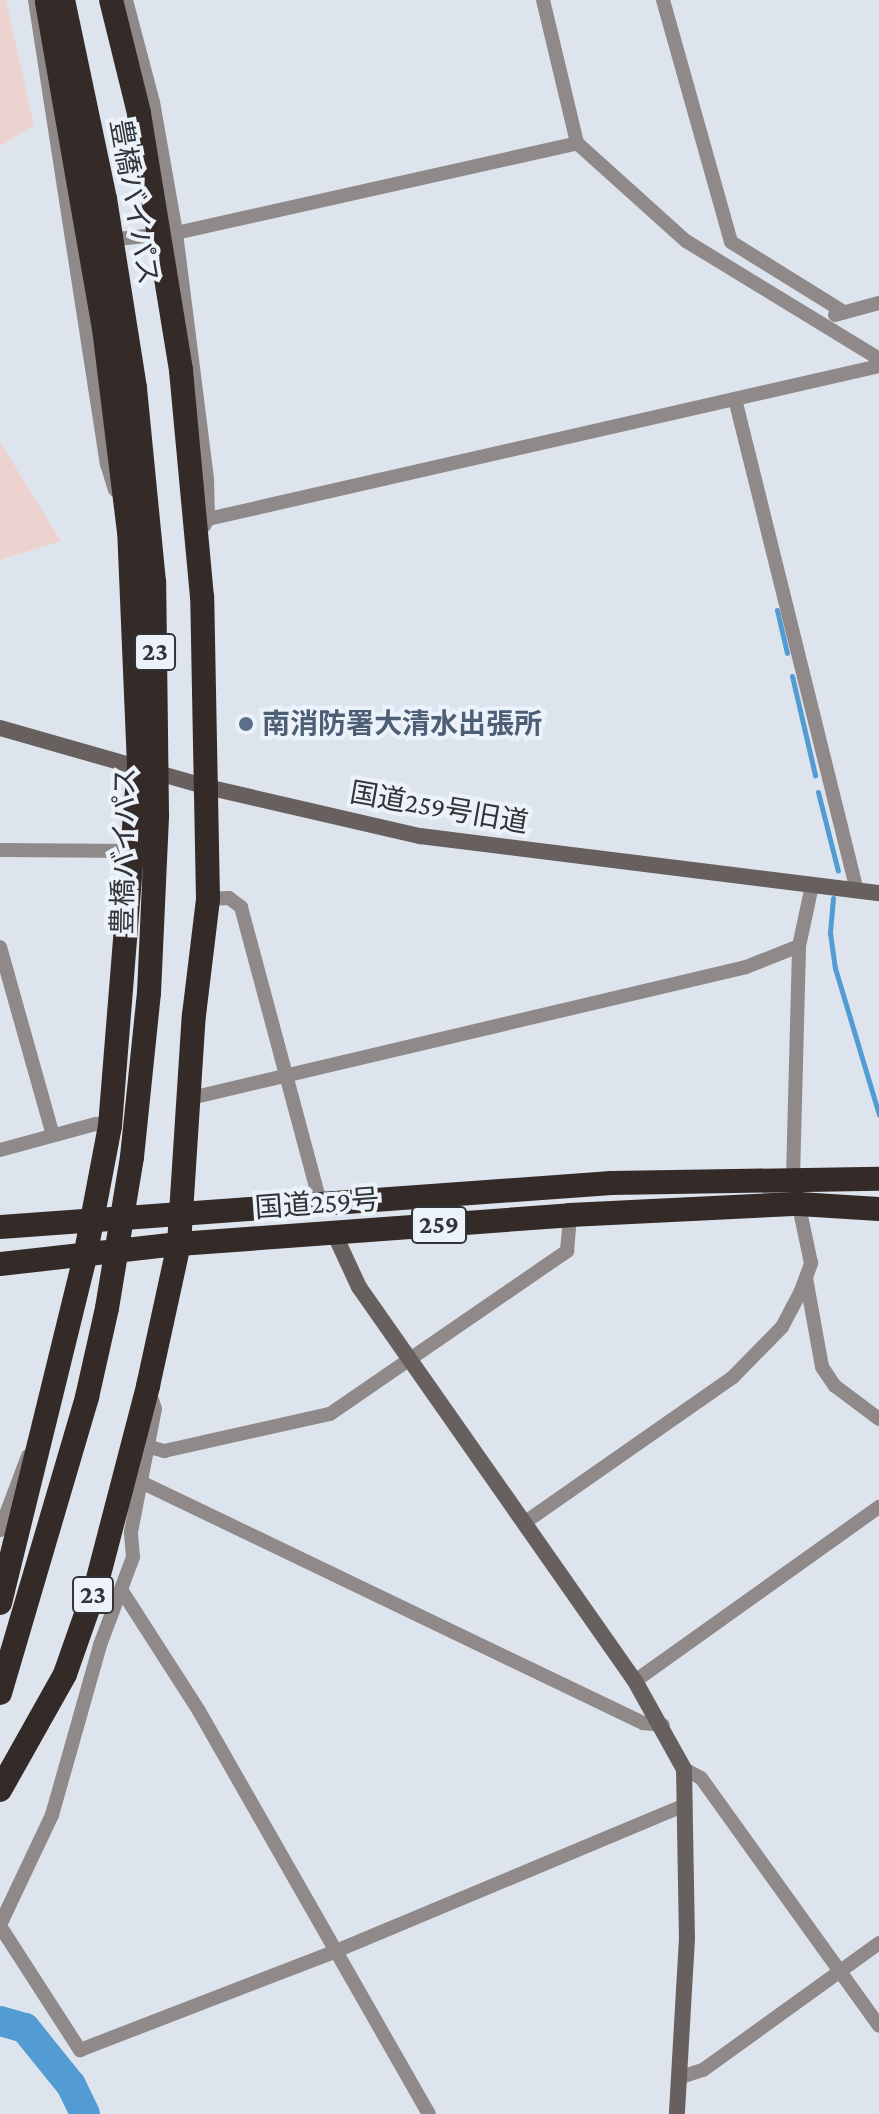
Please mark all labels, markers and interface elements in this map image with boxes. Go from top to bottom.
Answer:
street label: 豊橋バイパス [103,116,165,288]
road number: 23 [133,630,177,674]
place label: 南消防署大清水出張所 [262,707,542,741]
marker: 南消防署大清水出張所 [237,715,255,733]
street label: 豊橋バイパス [106,767,142,935]
street label: 国道259号旧道 [347,776,531,840]
street label: 国道259号 [254,1183,380,1225]
road number: 259 [411,1203,467,1247]
road number: 23 [71,1573,115,1617]

